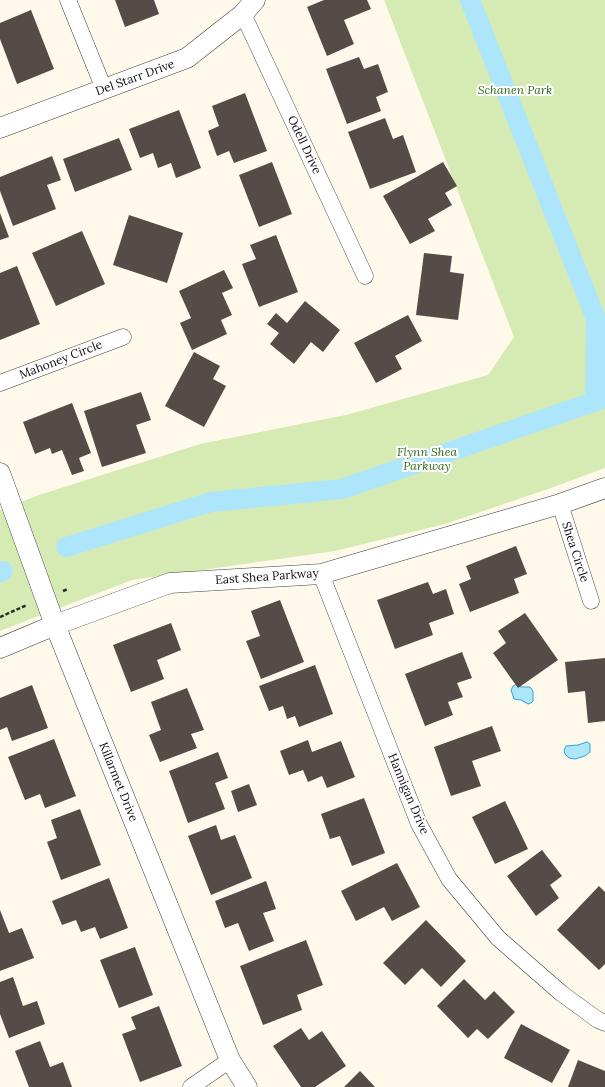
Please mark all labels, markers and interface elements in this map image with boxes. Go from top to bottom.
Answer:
street label: Del Starr Drive [94,57,176,99]
park label: Schanen Park [478,84,552,98]
street label: Odell Drive [284,113,324,177]
street label: Mahoney Circle [18,338,104,382]
park label: Flynn Shea Parkway [397,446,457,474]
street label: Shea Circle [558,520,592,584]
street label: East Shea Parkway [215,566,319,588]
street label: Killarmet Drive [96,740,140,824]
street label: Hannigan Drive [384,751,432,837]

